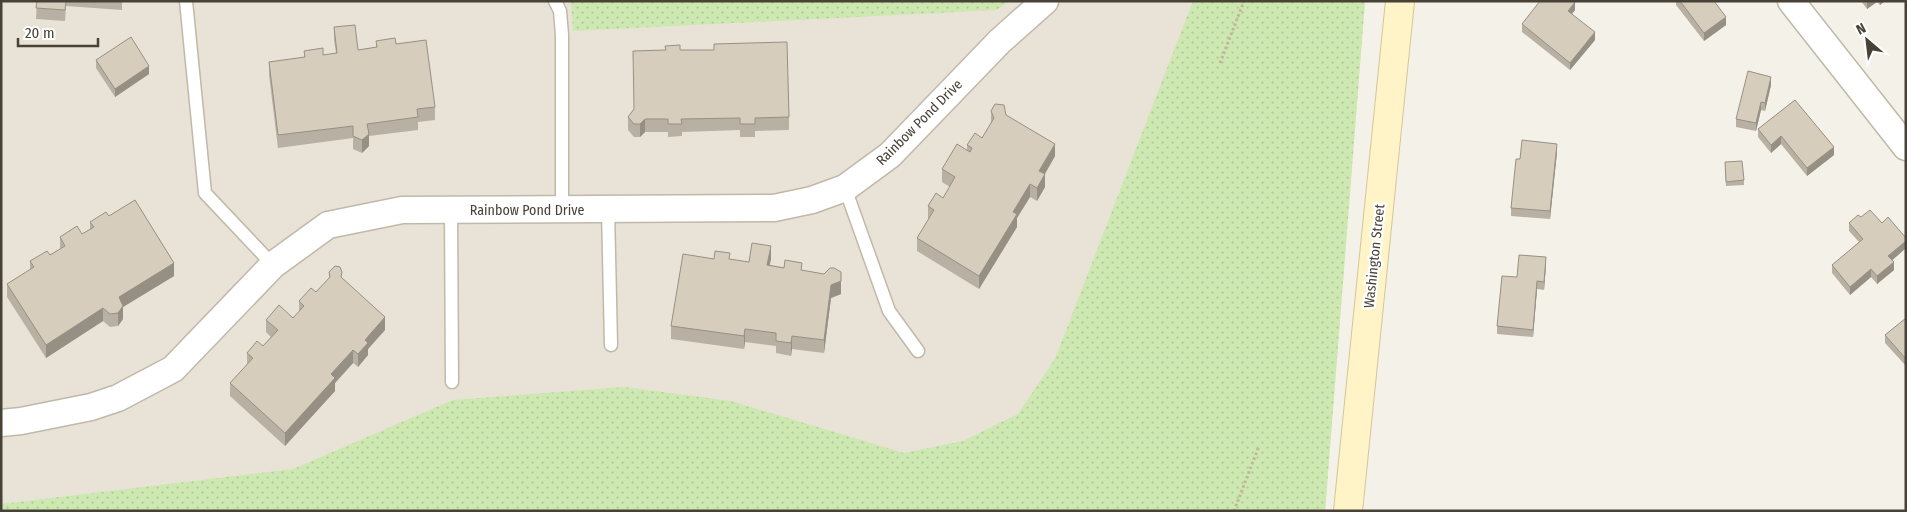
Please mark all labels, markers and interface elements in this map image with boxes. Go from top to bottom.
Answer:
scale bar [18,15,98,47]
north arrow [1842,15,1892,65]
text: N [1853,19,1869,38]
text: 20 m [25,24,55,42]
street label: Rainbow Pond Drive [873,76,966,169]
street label: Rainbow Pond Drive [470,202,584,219]
street label: Washington Street [1361,203,1388,309]

